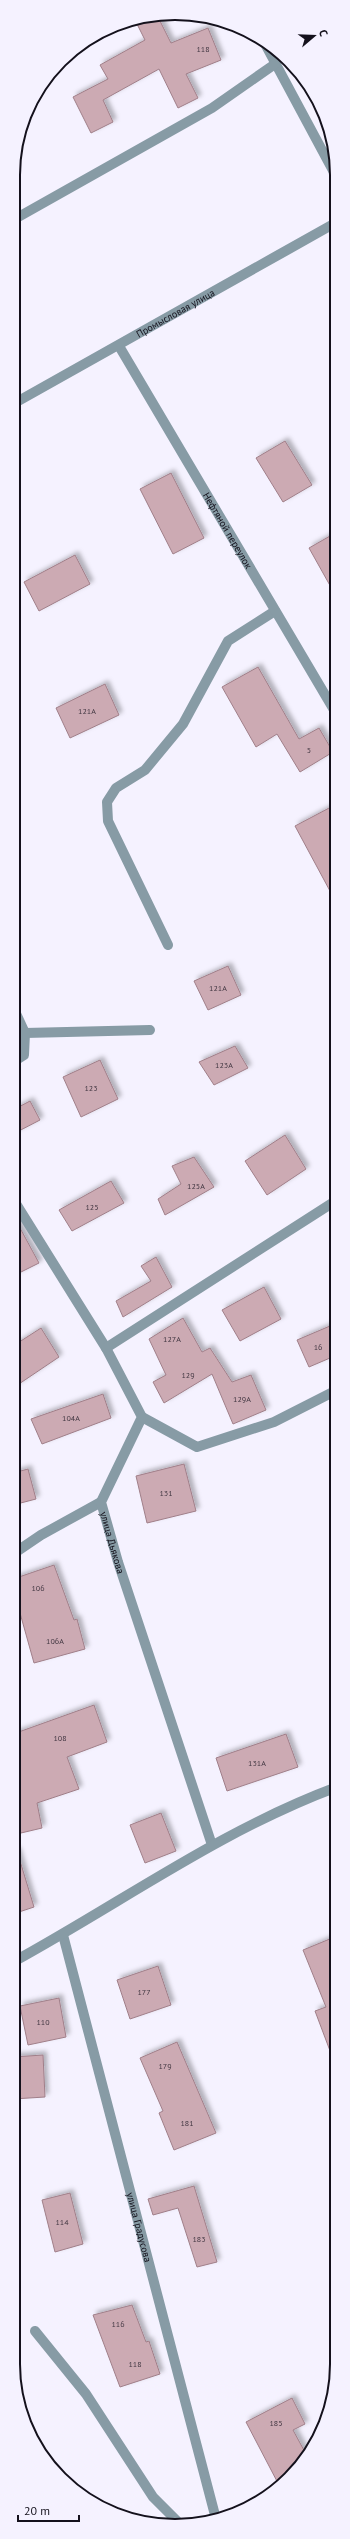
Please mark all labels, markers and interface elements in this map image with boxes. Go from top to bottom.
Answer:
north arrow [294,16,334,56]
text: С [316,28,331,38]
house number: 118 [196,44,210,54]
street label: Промысловая улица [134,286,217,341]
street label: Нефтяной переулок [200,490,255,571]
house number: 121А [78,706,96,716]
house number: 5 [307,745,311,755]
house number: 121А [209,983,227,993]
house number: 123А [215,1060,233,1070]
house number: 123 [84,1083,98,1093]
house number: 125А [187,1181,205,1191]
house number: 125 [85,1202,99,1212]
house number: 127А [163,1334,181,1344]
house number: 16 [314,1342,322,1352]
house number: 129 [181,1370,195,1380]
house number: 129А [233,1394,251,1404]
house number: 104А [62,1413,80,1423]
house number: 131 [159,1488,173,1498]
street label: улица Дьякова [97,1510,127,1575]
house number: 106 [31,1583,45,1593]
house number: 106А [46,1636,64,1646]
house number: 108 [53,1733,67,1743]
house number: 131А [248,1758,266,1768]
house number: 177 [137,1987,151,1997]
house number: 110 [36,2017,50,2027]
house number: 179 [158,2061,172,2071]
house number: 181 [180,2118,194,2128]
street label: улица Градусова [124,2191,154,2264]
house number: 114 [55,2217,69,2227]
house number: 183 [192,2234,206,2244]
house number: 116 [111,2319,125,2329]
house number: 118 [128,2359,142,2369]
house number: 185 [269,2418,283,2428]
scale bar [18,2497,79,2523]
text: 20 m [24,2503,50,2518]

